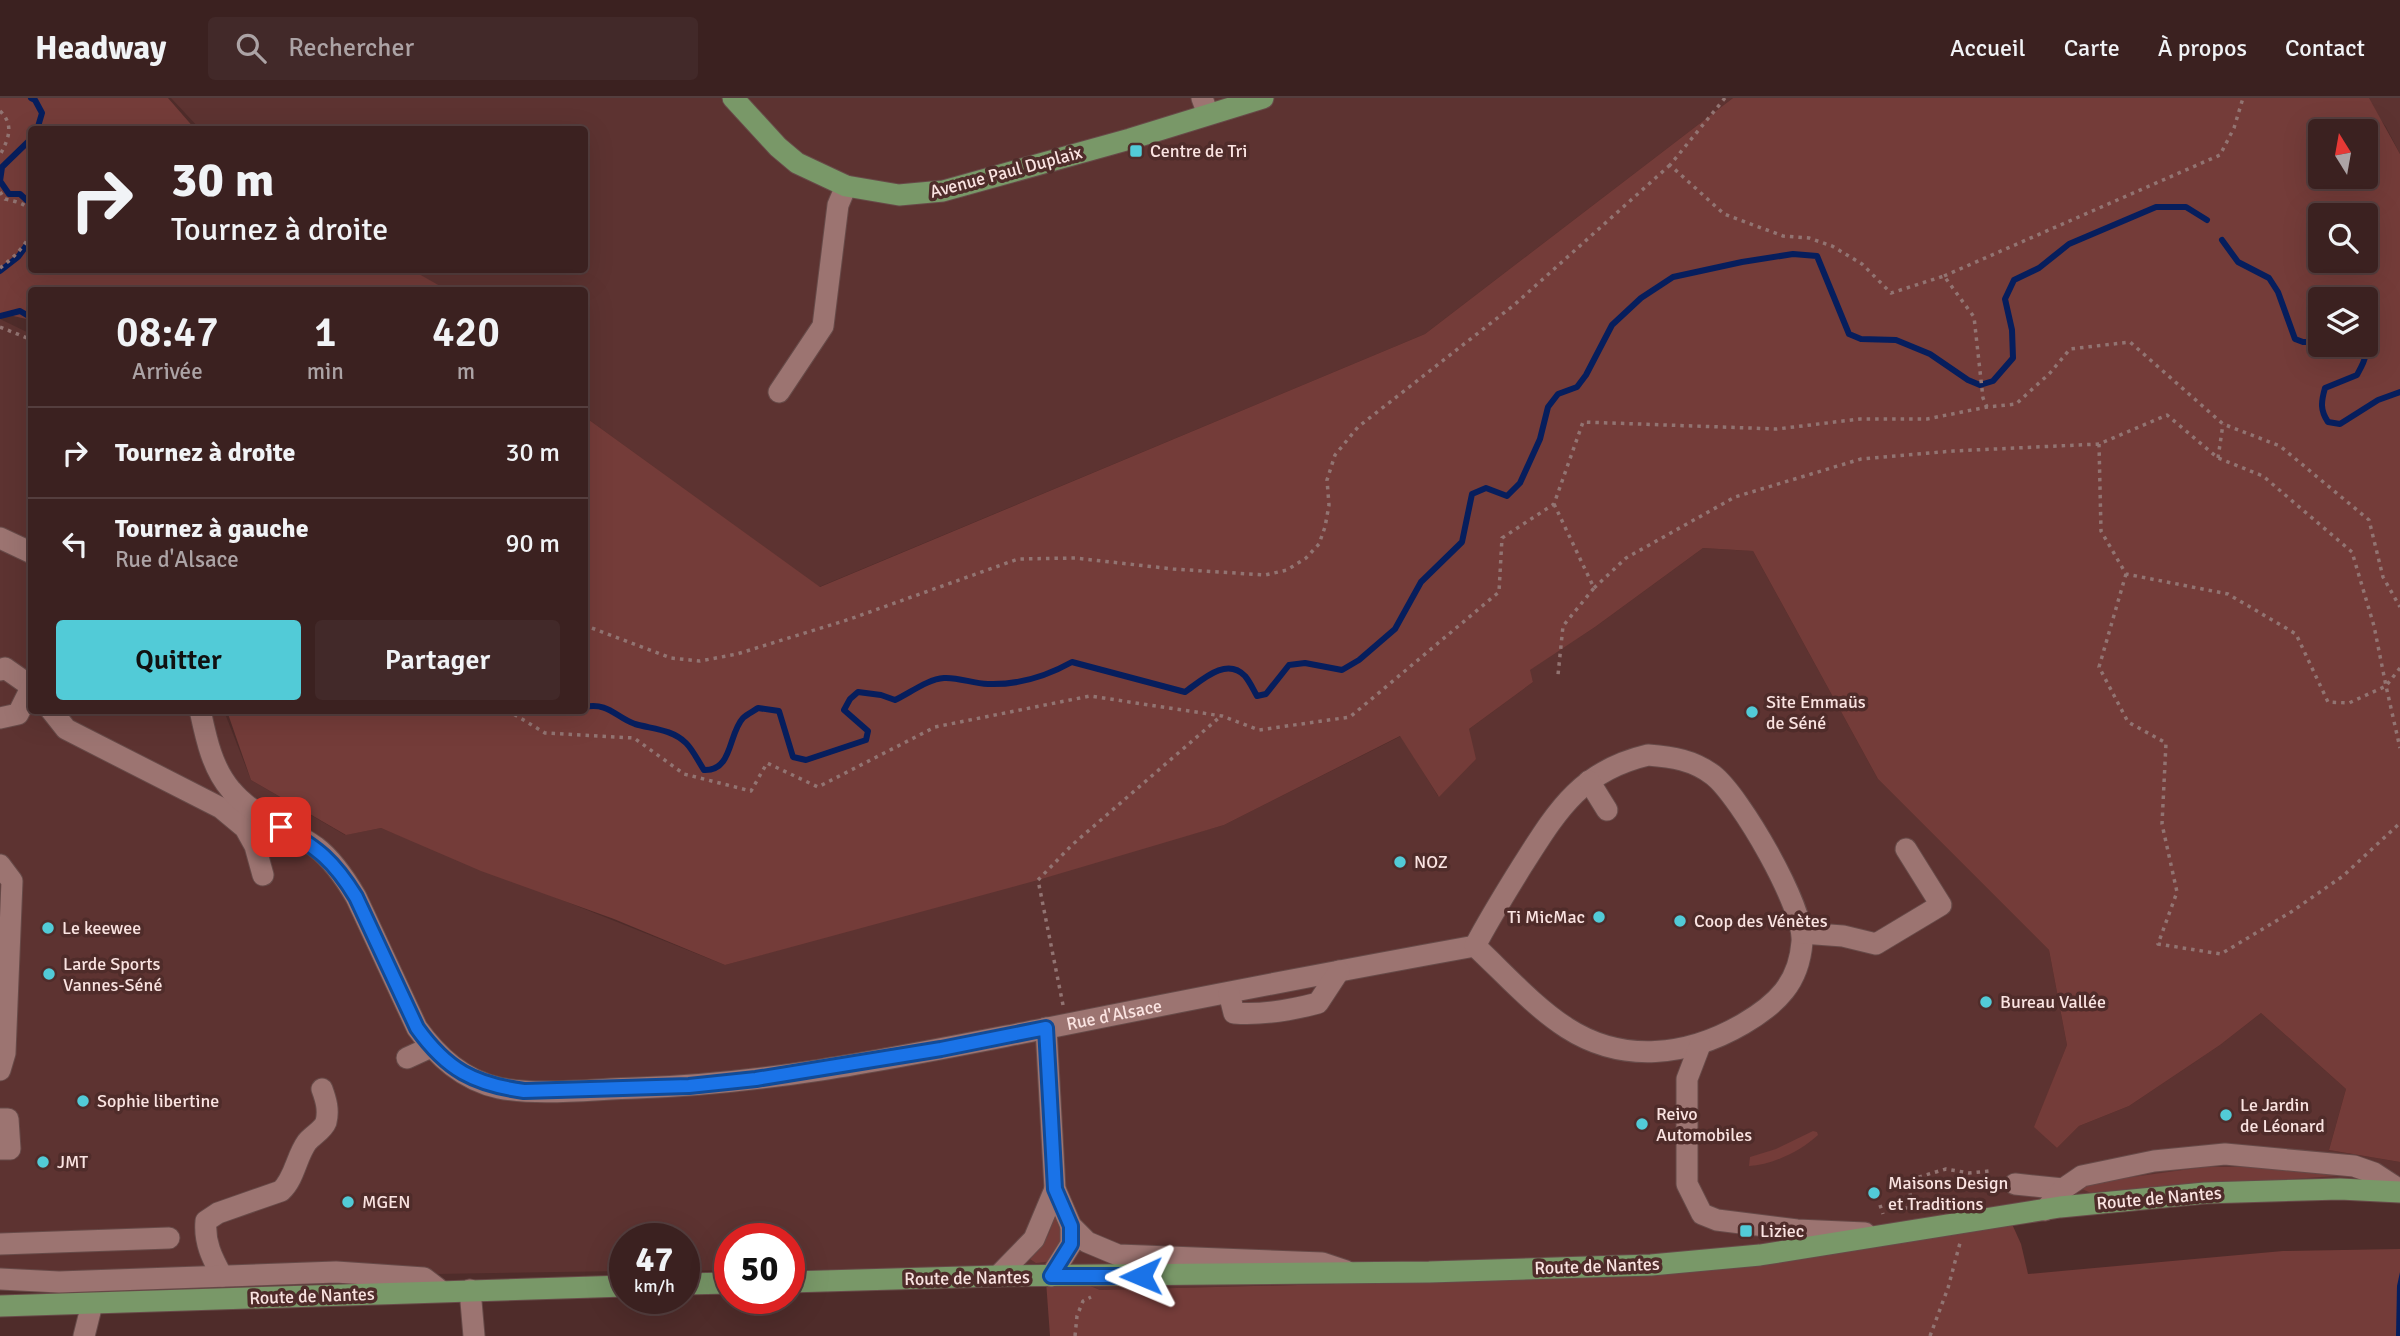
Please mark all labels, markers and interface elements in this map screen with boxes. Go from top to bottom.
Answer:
search box [208,17,698,80]
text: Headway [35,28,166,69]
icon: search [232,29,270,67]
text: Rechercher [288,32,414,64]
text: Accueil [1950,33,2026,63]
text: Carte [2064,33,2120,63]
text: À propos [2158,33,2247,63]
text: Contact [2285,33,2365,63]
north arrow [2308,119,2378,189]
map controls [2308,119,2378,357]
place label: Centre de Tri [1150,140,1247,162]
street label: Avenue Paul Duplaix [927,141,1085,203]
marker: Centre de Tri [1128,143,1144,159]
text: 30 m [171,150,274,210]
icon: right [56,154,147,245]
button: search [2308,203,2378,273]
text: Tournez à droite [171,210,388,249]
button: layers [2308,287,2378,357]
text: 08:47 [116,307,219,358]
text: 1 [314,307,337,358]
text: 420 [432,307,500,358]
text: Arrivée [132,357,203,386]
text: min [307,357,344,386]
text: m [457,357,475,386]
icon: right [56,434,94,472]
text: Tournez à droite [115,437,295,469]
text: 30 m [505,437,560,469]
text: Tournez à gauche [115,513,309,545]
icon: left [56,525,94,563]
text: 90 m [505,528,560,560]
text: Rue d'Alsace [115,545,239,574]
button: Quitter [56,620,301,700]
button: Partager [315,620,560,700]
place label: Site Emmaüs de Séné [1766,691,1866,734]
marker: Site Emmaüs de Séné [1744,704,1760,720]
pin [251,797,311,857]
icon: arrive [262,808,300,846]
place label: NOZ [1414,851,1448,873]
marker: NOZ [1392,854,1408,870]
place label: Ti MicMac [1507,906,1585,928]
marker: Ti MicMac [1591,909,1607,925]
place label: Coop des Vénètes [1694,910,1828,932]
marker: Coop des Vénètes [1672,913,1688,929]
place label: Le keewee [62,917,141,939]
marker: Le keewee [40,920,56,936]
place label: Larde Sports Vannes-Séné [63,953,162,996]
marker: Larde Sports Vannes-Séné [41,966,57,982]
place label: Bureau Vallée [2000,991,2106,1013]
marker: Bureau Vallée [1978,994,1994,1010]
street label: Rue d'Alsace [1064,995,1164,1035]
place label: Sophie libertine [97,1090,219,1112]
marker: Sophie libertine [75,1093,91,1109]
place label: Le Jardin de Léonard [2240,1094,2325,1137]
place label: Reivo Automobiles [1656,1103,1752,1146]
marker: Le Jardin de Léonard [2218,1107,2234,1123]
marker: Reivo Automobiles [1634,1116,1650,1132]
place label: JMT [57,1151,88,1173]
marker: JMT [35,1154,51,1170]
place label: Maisons Design et Traditions [1888,1172,2008,1215]
street label: Route de Nantes [2095,1182,2223,1214]
marker: Maisons Design et Traditions [1866,1185,1882,1201]
place label: MGEN [362,1191,411,1213]
marker: MGEN [340,1194,356,1210]
place label: Liziec [1760,1220,1804,1242]
speed limit sign: 50 [714,1223,805,1314]
marker: Liziec [1738,1223,1754,1239]
text: 47 [636,1238,673,1281]
position arrow [1104,1239,1178,1313]
street label: Route de Nantes [1534,1253,1660,1279]
street label: Route de Nantes [904,1266,1030,1290]
text: km/h [634,1275,675,1297]
street label: Route de Nantes [249,1283,375,1309]

